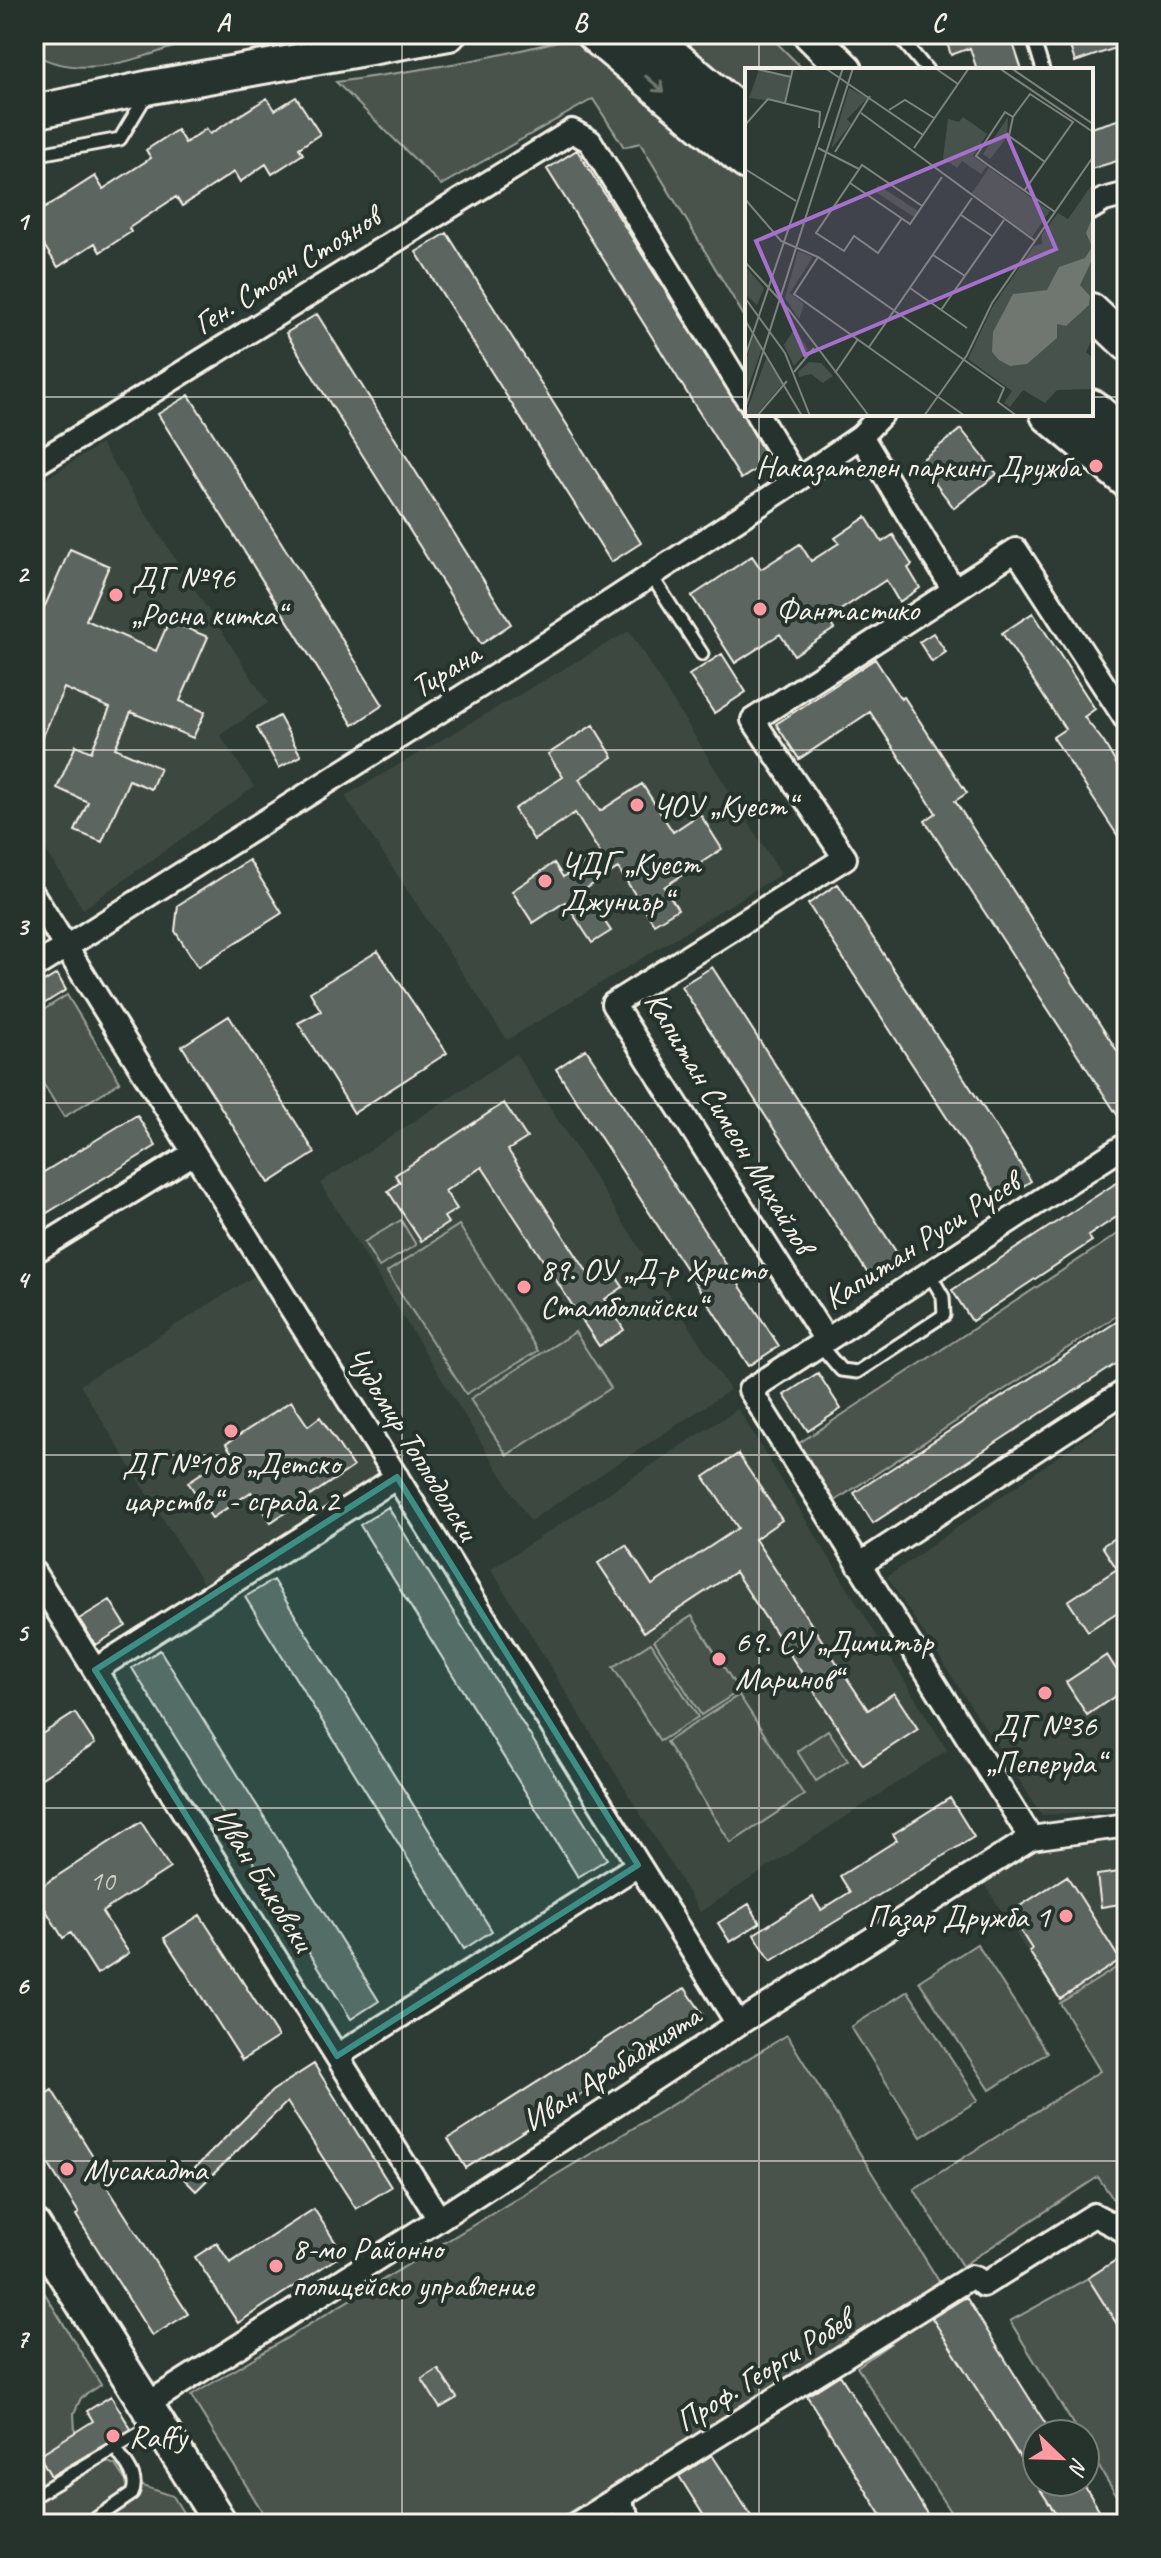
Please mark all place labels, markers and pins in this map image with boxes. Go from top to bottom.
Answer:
place label: Наказателен паркинг Дружба [756,446,1083,487]
marker: Наказателен паркинг Дружба [1087,457,1105,475]
place label: ДГ №96 „Росна китка“ [132,557,291,635]
marker: ДГ №96 „Росна китка“ [107,586,125,604]
place label: Фантастико [776,589,921,630]
marker: Фантастико [751,600,769,618]
place label: ЧОУ „Куест“ [653,785,801,826]
marker: ЧОУ „Куест“ [628,796,646,814]
place label: ЧДГ „Куест Джуниър“ [561,843,703,921]
marker: ЧДГ „Куест Джуниър“ [536,872,554,890]
place label: 89. ОУ „Д-р Христо Стамболийски“ [540,1249,770,1327]
marker: 89. ОУ „Д-р Христо Стамболийски“ [515,1278,533,1296]
marker: ДГ №108 „Детско царство“ - сграда 2 [222,1422,240,1440]
place label: ДГ №108 „Детско царство“ - сграда 2 [122,1443,343,1521]
place label: 69. СУ „Димитър Маринов“ [735,1621,935,1699]
marker: 69. СУ „Димитър Маринов“ [710,1650,728,1668]
marker: ДГ №36 „Пеперуда“ [1036,1684,1054,1702]
place label: ДГ №36 „Пеперуда“ [986,1705,1110,1783]
place label: Пазар Дружба 1 [867,1896,1052,1937]
marker: Пазар Дружба 1 [1057,1907,1075,1925]
place label: Мусакадта [83,2149,209,2190]
marker: Мусакадта [58,2160,76,2178]
place label: 8-мо Районно полицейско управление [292,2228,536,2306]
marker: 8-мо Районно полицейско управление [267,2257,285,2275]
place label: Raffy [129,2416,190,2457]
marker: Raffy [104,2427,122,2445]

